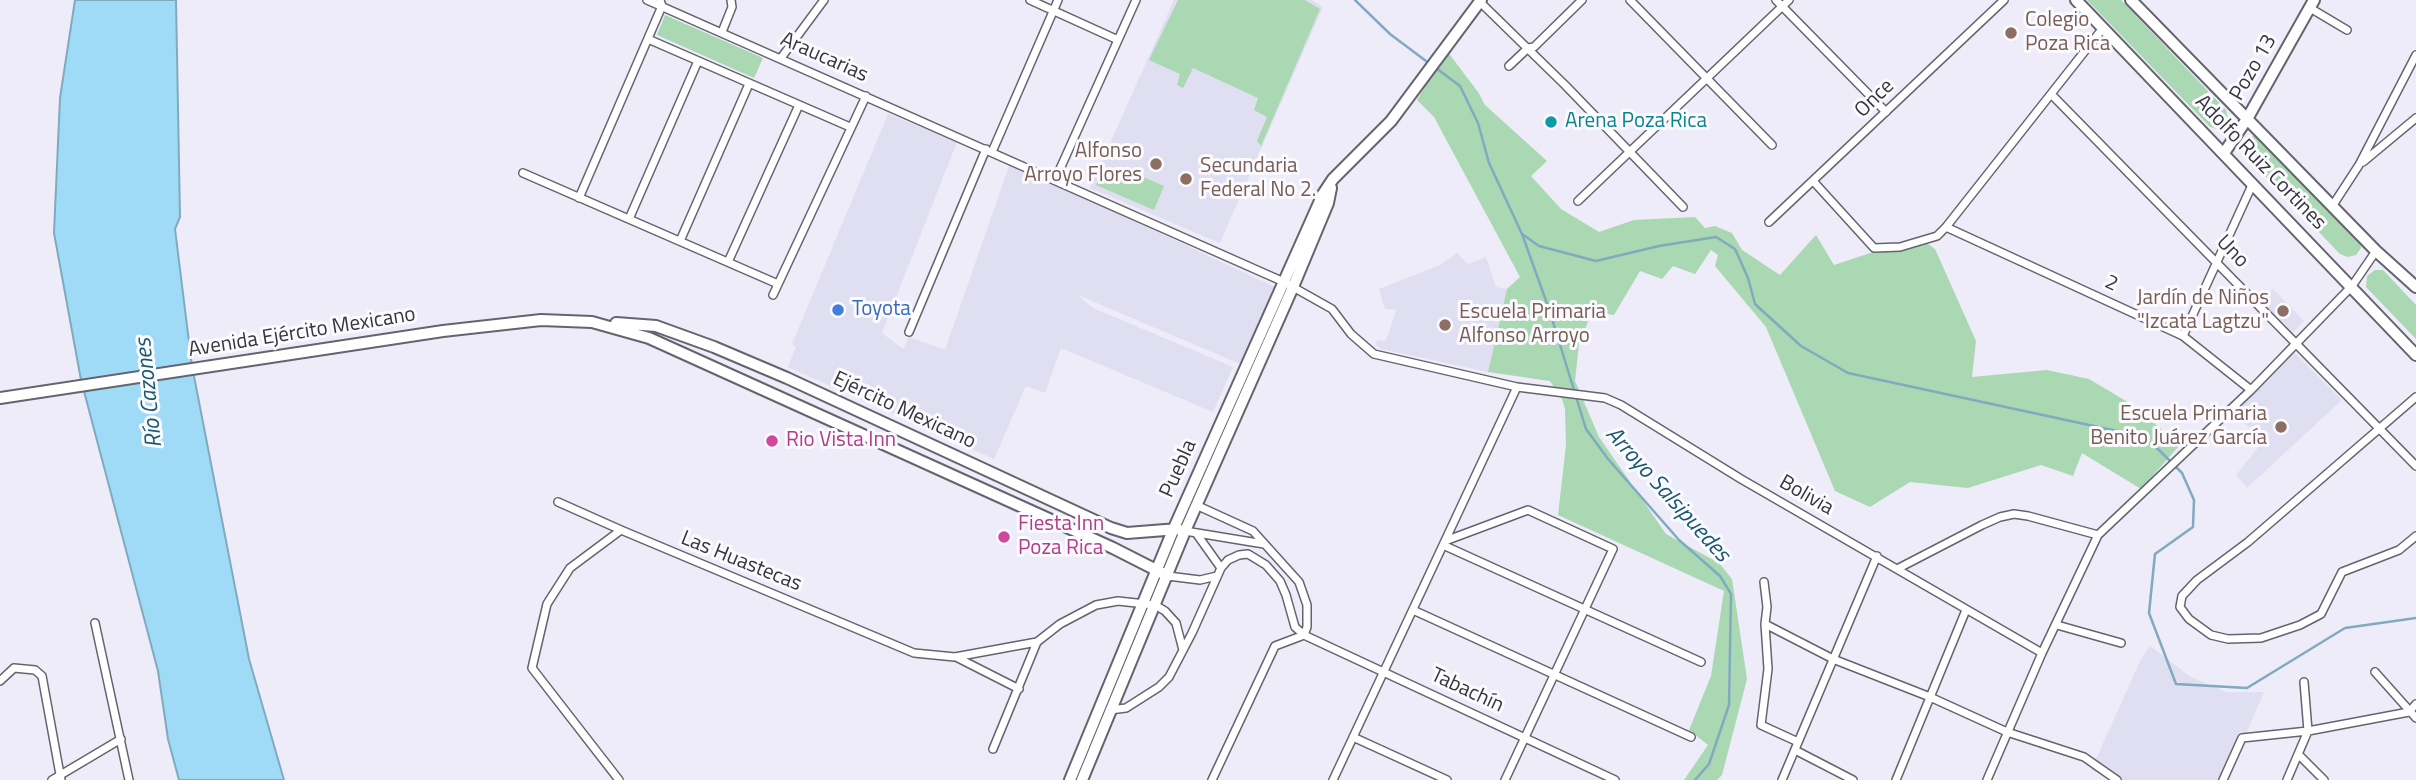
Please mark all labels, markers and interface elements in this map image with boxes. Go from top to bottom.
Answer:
place label: Colegio Poza Rica [2025,8,2110,58]
marker: Colegio Poza Rica [2003,25,2019,41]
street label: Araucarias [776,28,872,88]
street label: Pozo 13 [2225,30,2283,106]
street label: Once [1850,74,1900,124]
street label: Adolfo Ruiz Cortines [2189,90,2331,236]
place label: Arena Poza Rica [1565,109,1707,135]
marker: Arena Poza Rica [1543,114,1559,130]
place label: Alfonso Arroyo Flores [1024,139,1142,189]
place label: Secundaria Federal No 2. [1200,154,1316,204]
marker: Alfonso Arroyo Flores [1148,156,1164,172]
marker: Secundaria Federal No 2. [1178,171,1194,187]
street label: Uno [2210,230,2254,274]
street label: 2 [2100,270,2122,298]
place label: Jardín de Niños "Izcata Lagtzu" [2137,286,2269,336]
place label: Toyota [852,297,911,323]
place label: Escuela Primaria Alfonso Arroyo [1459,300,1606,350]
marker: Toyota [830,302,846,318]
street label: Avenida Ejército Mexicano [187,303,417,363]
marker: Jardín de Niños "Izcata Lagtzu" [2275,303,2291,319]
marker: Escuela Primaria Alfonso Arroyo [1437,317,1453,333]
water label: Río Cazones [131,337,169,449]
street label: Ejército Mexicano [828,367,980,455]
place label: Escuela Primaria Benito Juárez García [2090,402,2267,452]
marker: Escuela Primaria Benito Juárez García [2273,419,2289,435]
water label: Arroyo Salsipuedes [1599,422,1735,568]
place label: Rio Vista Inn [786,428,896,454]
marker: Rio Vista Inn [764,433,780,449]
street label: Puebla [1155,436,1203,502]
street label: Bolivia [1774,470,1838,522]
place label: Fiesta Inn Poza Rica [1018,512,1104,562]
street label: Las Huastecas [677,526,805,598]
marker: Fiesta Inn Poza Rica [996,529,1012,545]
street label: Tabachín [1427,663,1507,719]

